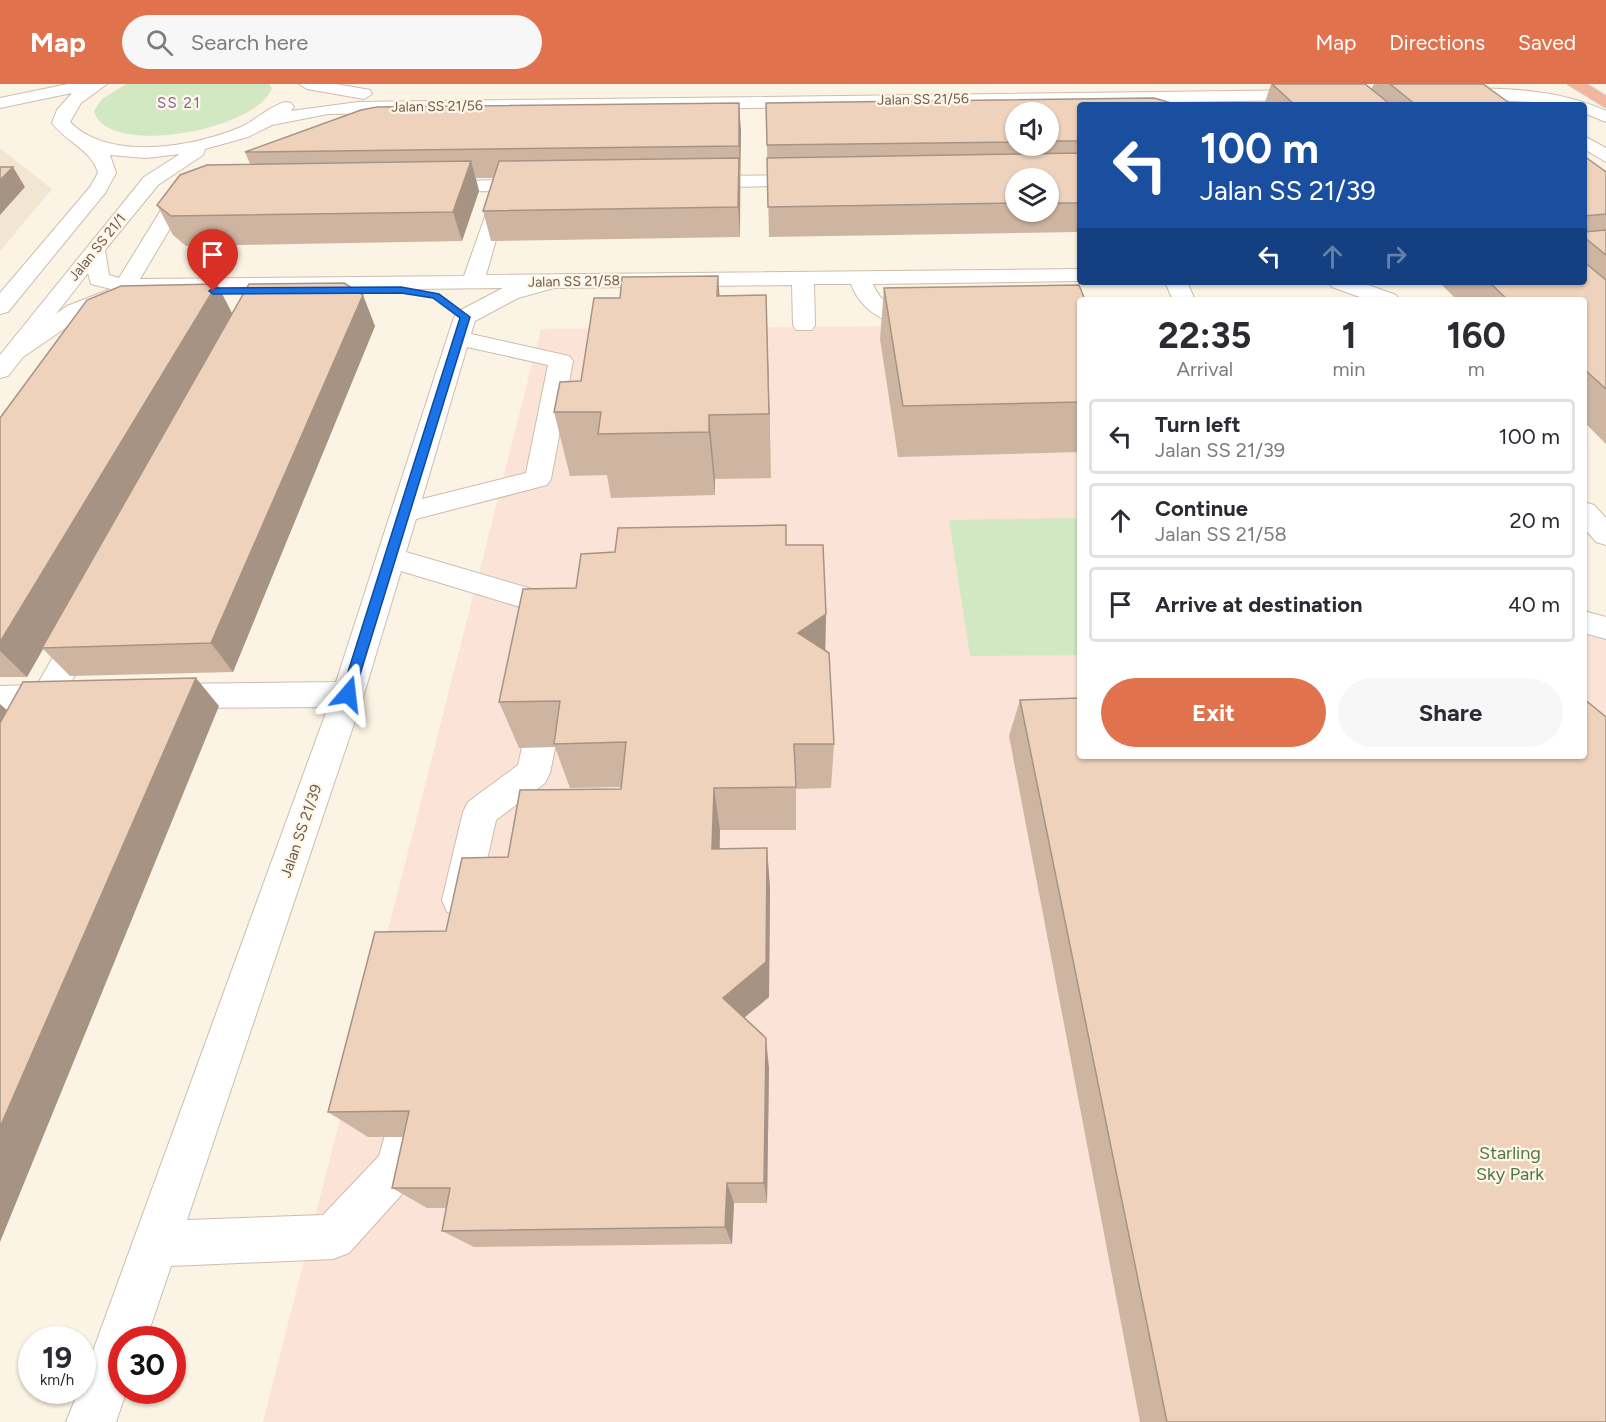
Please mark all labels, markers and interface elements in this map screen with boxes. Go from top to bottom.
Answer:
search box [122,15,542,69]
text: Map [30,25,86,59]
icon: search [143,26,176,59]
text: Search here [191,29,308,56]
text: Map [1315,30,1356,55]
text: Directions [1389,30,1485,55]
text: Saved [1518,30,1576,55]
street label: Jalan SS 21/56 [877,90,969,109]
district label: SS 21 [157,94,201,112]
street label: Jalan SS 21/56 [391,97,483,116]
map controls [1005,102,1059,222]
button: sound [1005,102,1059,156]
text: 100 m [1200,123,1319,174]
icon: left [1101,126,1179,204]
button: layers [1005,168,1059,222]
text: Jalan SS 21/39 [1200,174,1376,207]
street label: Jalan SS 21/1 [65,210,130,284]
pin [187,229,238,291]
icon: arrive [196,238,229,271]
icon: left [1253,240,1286,273]
icon: ahead [1316,240,1349,273]
icon: right [1379,240,1412,273]
street label: Jalan SS 21/58 [528,272,620,291]
text: 22:35 [1158,314,1252,357]
text: 1 [1341,314,1357,357]
text: 160 [1446,314,1506,357]
text: Arrival [1177,357,1233,381]
text: min [1333,357,1365,381]
text: m [1468,357,1485,381]
text: Turn left [1155,411,1241,438]
icon: left [1104,420,1137,453]
text: 100 m [1499,423,1560,450]
text: Jalan SS 21/39 [1155,438,1285,462]
text: Continue [1155,495,1248,522]
icon: ahead [1104,504,1137,537]
text: 20 m [1509,507,1560,534]
text: Jalan SS 21/58 [1155,522,1287,546]
icon: arrive [1104,588,1137,621]
text: Arrive at destination [1155,591,1363,618]
text: 40 m [1508,591,1560,618]
position arrow [316,662,380,726]
button: Exit [1101,678,1326,747]
button: Share [1338,678,1563,747]
street label: Jalan SS 21/39 [277,782,325,880]
park label: Starling Sky Park [1476,1142,1544,1185]
speed limit sign: 30 [108,1326,186,1404]
text: 19 [42,1339,72,1376]
text: km/h [40,1371,74,1389]

